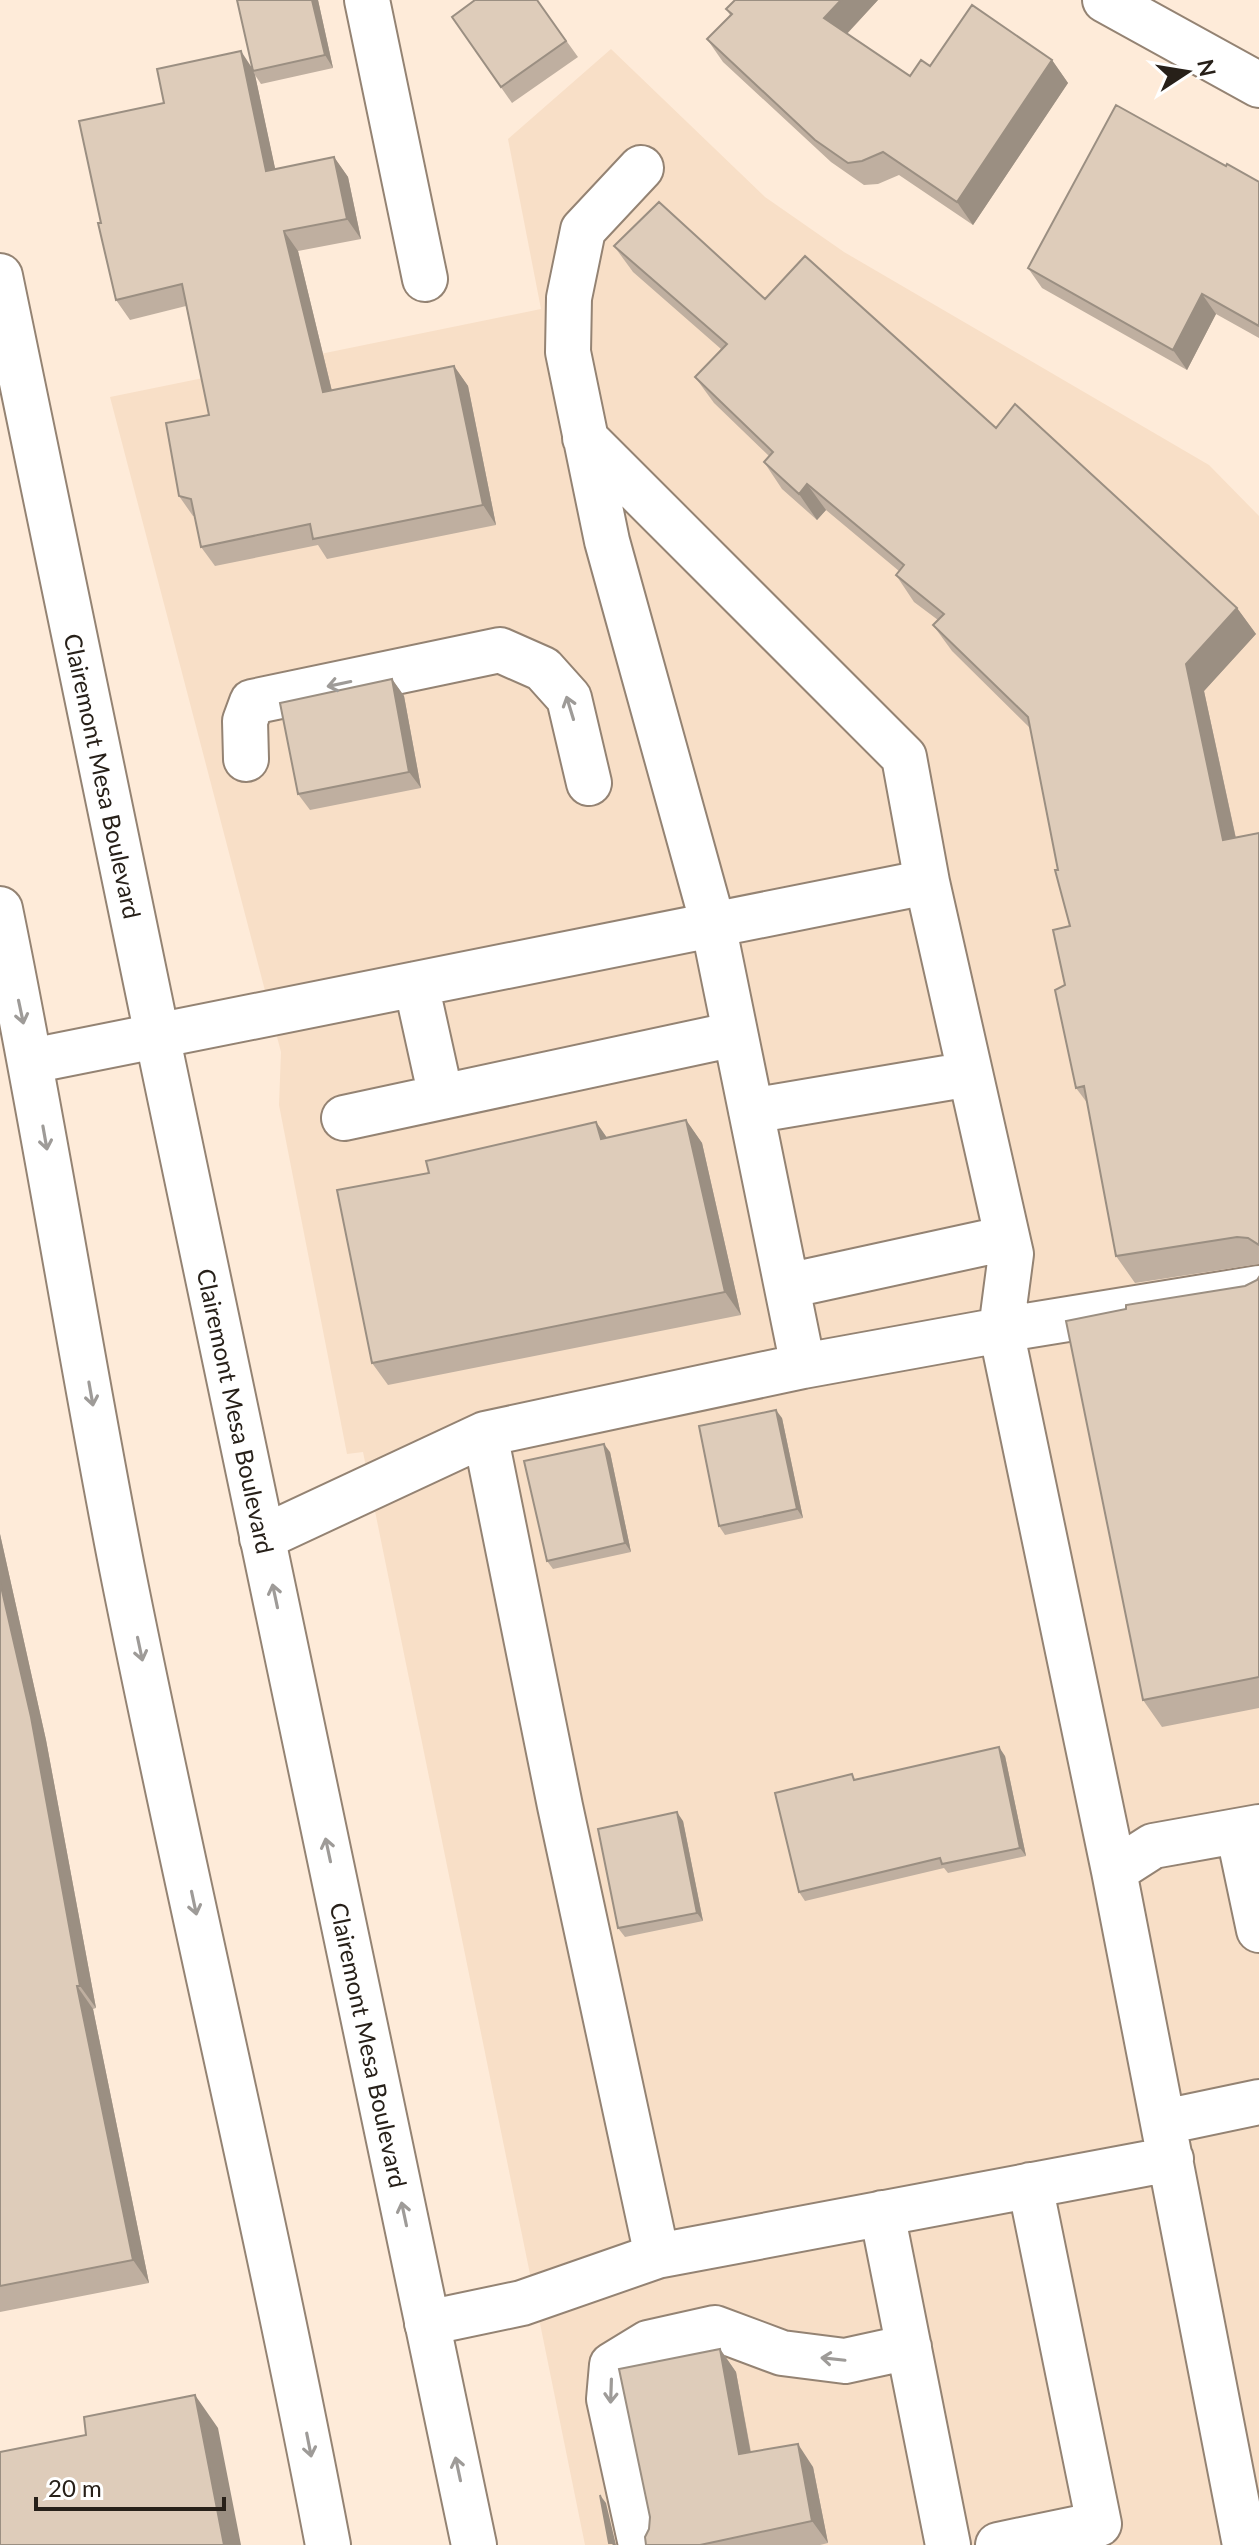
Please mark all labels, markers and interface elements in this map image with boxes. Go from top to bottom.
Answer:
north arrow [1147,32,1227,112]
text: N [1192,57,1222,79]
street label: Clairemont Mesa Boulevard [59,631,147,921]
one-way arrow [327,677,353,692]
one-way arrow [562,695,577,721]
one-way arrow [15,999,30,1025]
one-way arrow [39,1125,54,1150]
street label: Clairemont Mesa Boulevard [192,1266,280,1556]
one-way arrow [84,1381,99,1406]
one-way arrow [266,1584,281,1609]
one-way arrow [133,1636,148,1662]
one-way arrow [320,1838,335,1864]
one-way arrow [187,1890,202,1916]
street label: Clairemont Mesa Boulevard [325,1900,413,2190]
one-way arrow [396,2202,411,2228]
one-way arrow [820,2352,847,2367]
one-way arrow [603,2377,618,2404]
one-way arrow [302,2432,317,2458]
one-way arrow [450,2456,465,2482]
scale bar [36,2461,224,2511]
text: 20 m [48,2473,102,2502]

